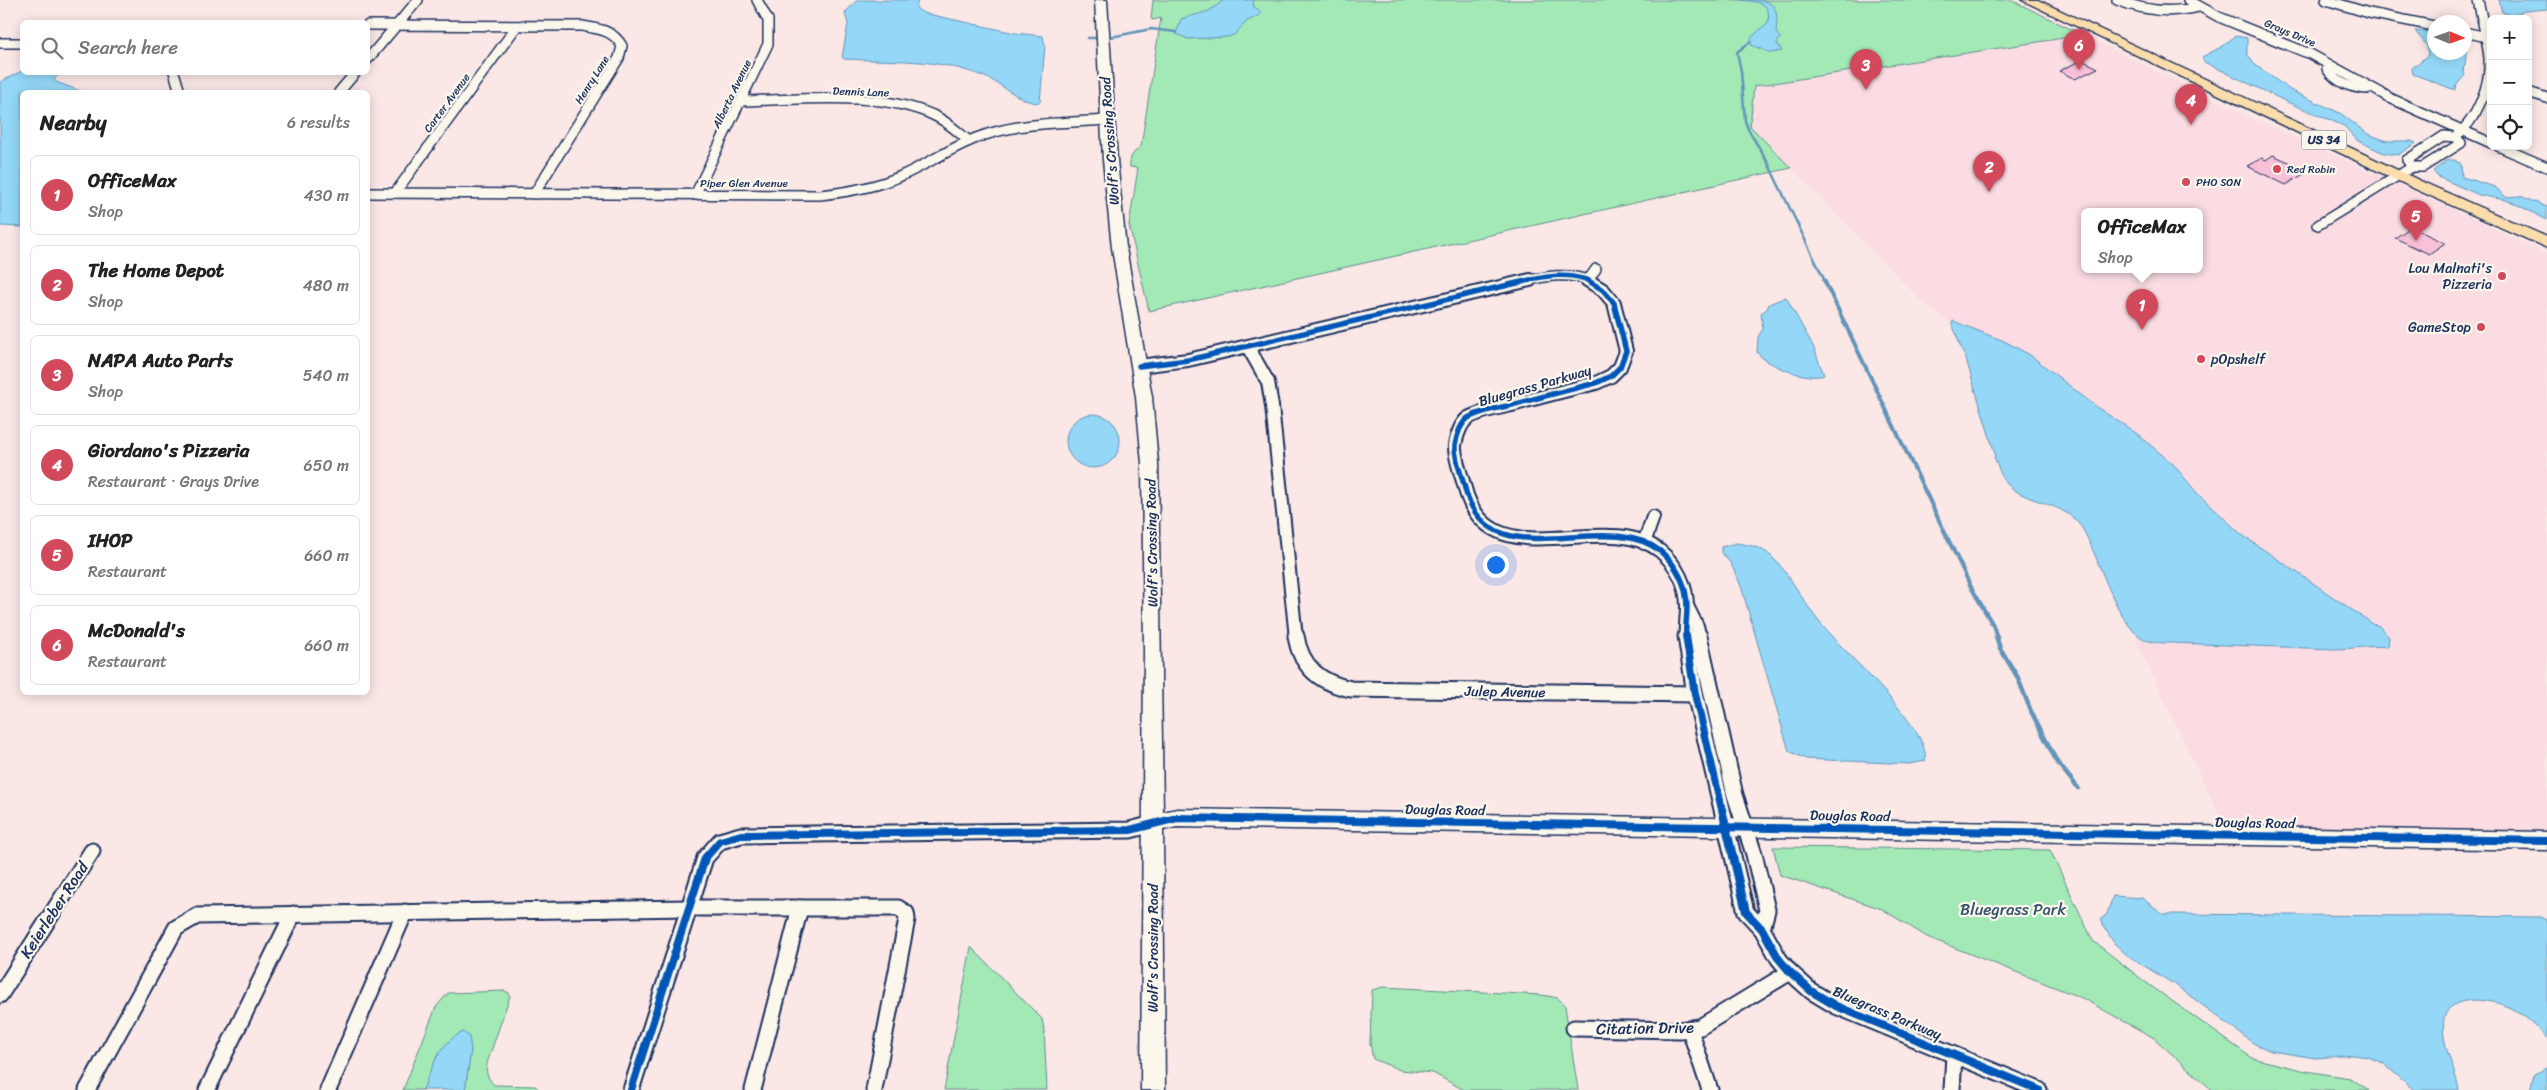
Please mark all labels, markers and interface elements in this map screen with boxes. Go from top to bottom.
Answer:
street label: Grays Drive [2261,14,2319,53]
north arrow [2427,15,2472,60]
map controls [2487,15,2532,150]
button: + [2487,15,2532,60]
search box [20,20,370,75]
pin: 6 [2063,29,2095,70]
text: Search here [78,31,178,64]
icon: search [38,34,66,62]
pin: 3 [1850,49,1882,90]
street label: Henry Lane [570,51,615,108]
street label: Alberta Avenue [707,56,757,133]
button: − [2487,60,2532,105]
street label: Carter Avenue [419,69,475,137]
street label: Wolf's Crossing Road [1093,75,1127,206]
street label: Dennis Lane [832,82,890,102]
pin: 4 [2175,84,2207,125]
text: Nearby [40,104,106,142]
button: locate [2487,105,2532,150]
text: 6 results [287,108,350,137]
road number: US 34 [2302,130,2346,150]
pin: 2 [1973,151,2005,192]
place label: Red Robin [2287,160,2335,179]
marker: Red Robin [2271,163,2283,175]
text: OfficeMax [88,164,176,197]
place label: PHO SON [2196,173,2241,192]
street label: Piper Glen Avenue [700,174,789,193]
marker: PHO SON [2180,176,2192,188]
text: 1 [54,181,60,210]
text: 430 m [304,181,349,210]
text: Shop [88,197,123,226]
pin: 5 [2400,200,2432,241]
popup [2081,208,2203,273]
text: OfficeMax [2098,210,2186,243]
text: Shop [2098,243,2133,272]
text: The Home Depot [88,254,224,287]
place label: Lou Malnati's Pizzeria [2409,256,2493,297]
marker: Lou Malnati's Pizzeria [2496,270,2508,282]
text: 2 [52,271,62,300]
text: 480 m [303,271,349,300]
text: Shop [88,287,123,316]
pin: 1 [2126,289,2158,330]
place label: GameStop [2408,315,2472,340]
marker: GameStop [2475,321,2487,333]
text: NAPA Auto Parts [88,344,233,377]
place label: pOpshelf [2210,347,2267,372]
marker: pOpshelf [2195,353,2207,365]
street label: Bluegrass Parkway [1476,358,1595,414]
text: 3 [53,361,61,390]
text: 540 m [303,361,349,390]
text: Shop [88,377,123,406]
text: Giordano's Pizzeria [88,434,249,467]
text: 4 [52,451,62,480]
text: 650 m [304,451,349,480]
text: Restaurant · Grays Drive [88,467,259,496]
street label: Wolf's Crossing Road [1138,477,1166,607]
text: IHOP [88,524,132,557]
text: 5 [52,541,62,570]
text: 660 m [304,541,349,570]
your location [1483,552,1509,578]
text: Restaurant [88,557,167,586]
text: McDonald's [88,614,185,647]
text: 6 [52,631,62,660]
text: 660 m [304,631,349,660]
text: Restaurant [88,647,167,676]
street label: Julep Avenue [1463,679,1546,705]
street label: Douglas Road [1405,797,1487,823]
street label: Douglas Road [1810,803,1892,829]
street label: Douglas Road [2215,810,2297,836]
street label: Keierleber Road [12,854,97,964]
street label: Wolf's Crossing Road [1141,882,1166,1012]
park label: Bluegrass Park [1960,895,2066,924]
street label: Bluegrass Parkway [1829,979,1946,1048]
street label: Citation Drive [1596,1013,1694,1043]

